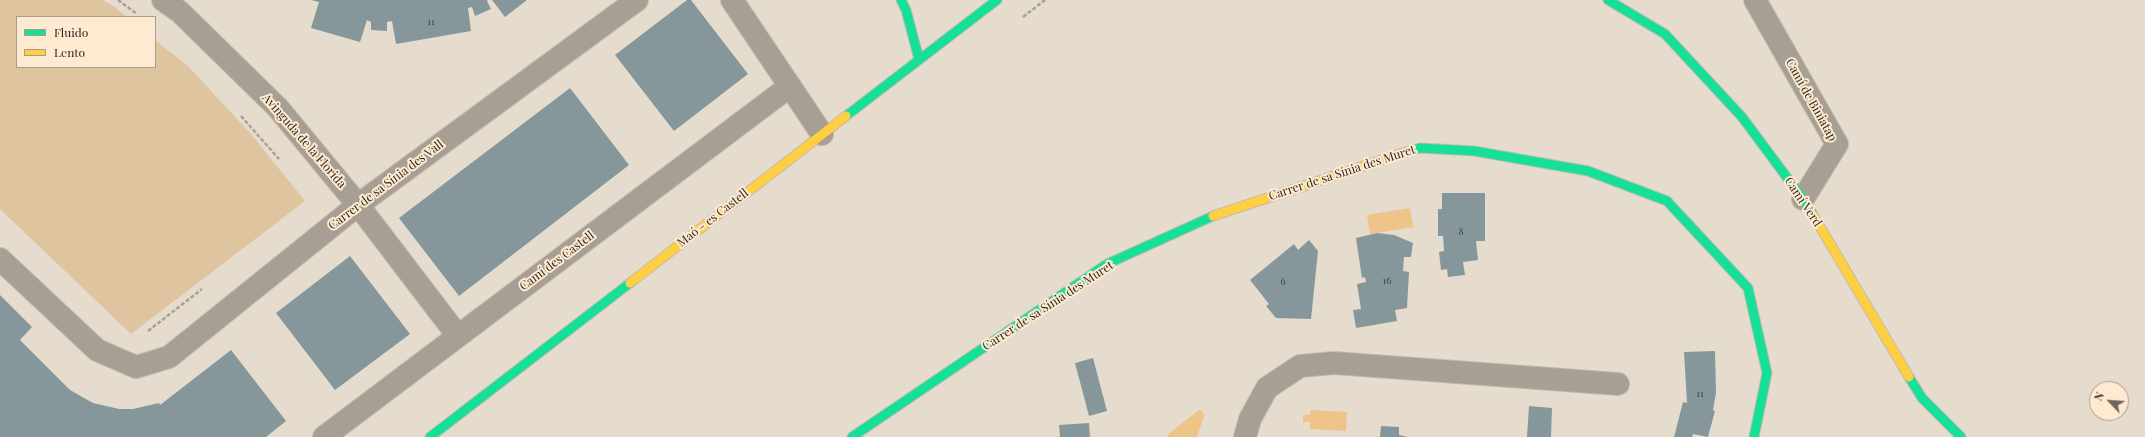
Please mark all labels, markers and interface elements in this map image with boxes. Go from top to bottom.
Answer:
legend [16,16,156,68]
house number: 11 [427,16,435,28]
text: Fluido [54,24,88,40]
text: Lento [54,44,85,60]
street label: Camí de Biniatap [1782,56,1840,144]
street label: Avinguda de la Florida [259,91,349,191]
street label: Carrer de sa Sínia des Vall [326,137,446,233]
street label: Carrer de sa Sínia des Muret [1267,142,1417,204]
street label: Camí Verd [1781,175,1825,229]
street label: Maó - es Castell [675,186,751,250]
house number: 8 [1458,226,1464,238]
street label: Camí des Castell [517,228,597,294]
street label: Carrer de sa Sínia des Muret [980,258,1116,354]
house number: 16 [1383,275,1391,287]
house number: 6 [1280,276,1286,288]
north arrow [2089,381,2129,421]
house number: 11 [1696,388,1704,400]
text: N [2090,389,2107,403]

